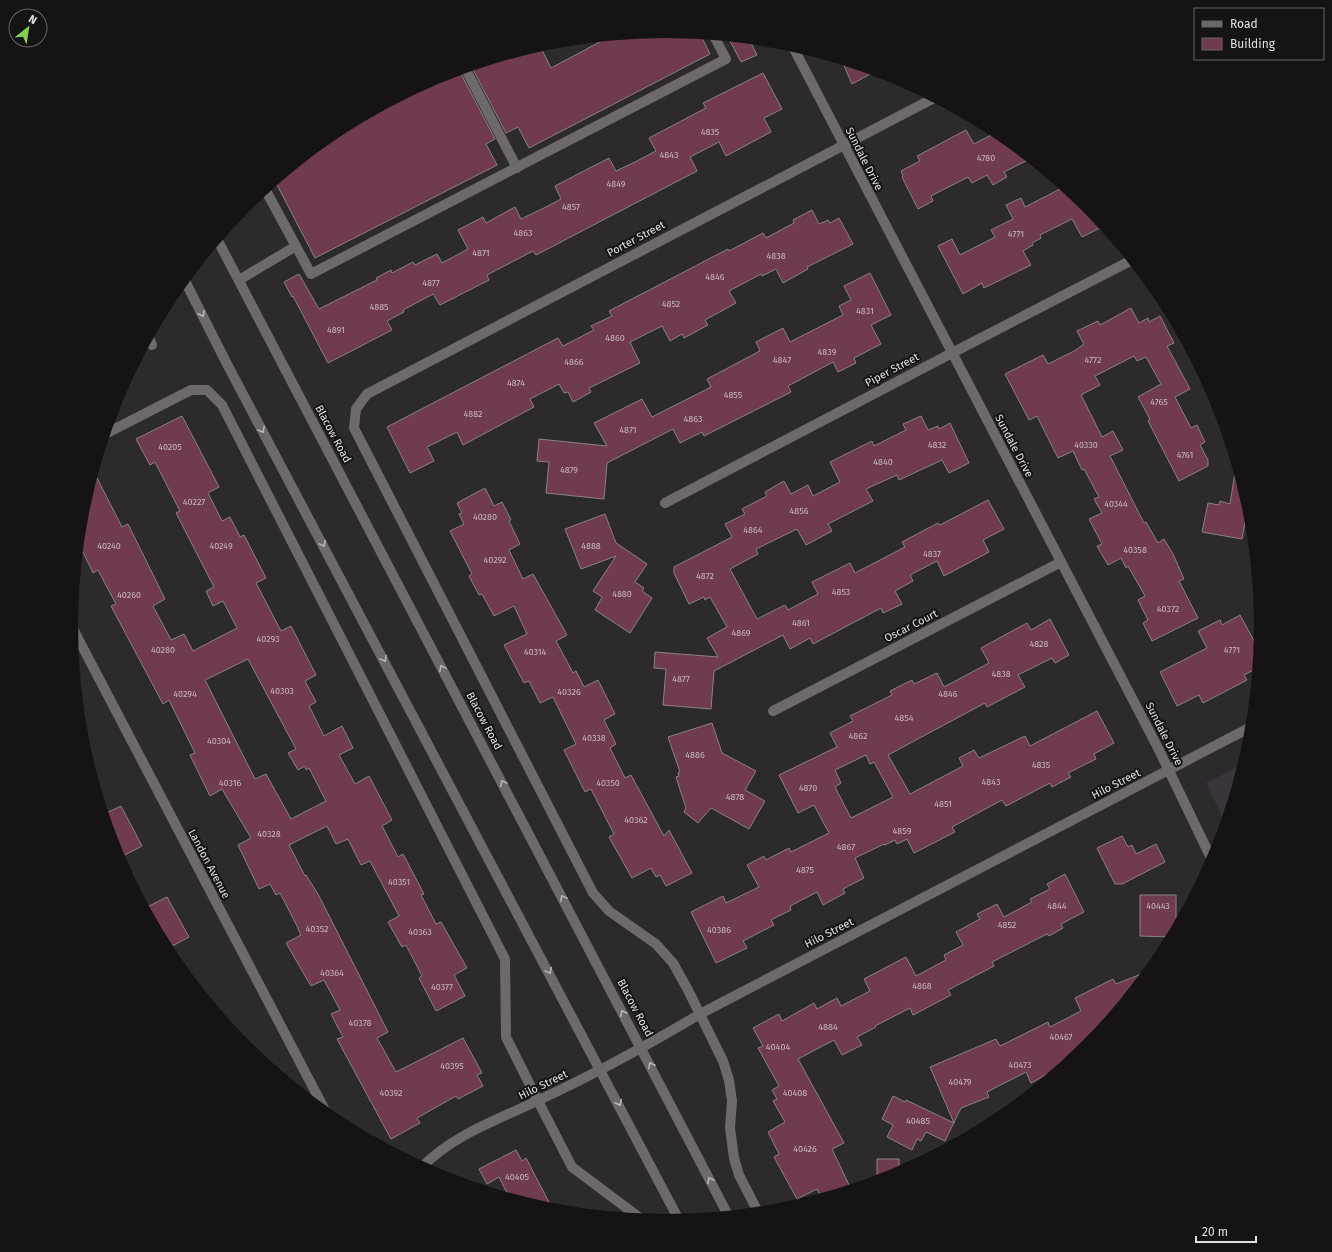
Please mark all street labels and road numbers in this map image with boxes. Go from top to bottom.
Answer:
street label: Sundale Drive [843,125,885,193]
street label: Porter Street [605,218,667,260]
street label: Piper Street [863,350,921,390]
street label: Blacow Road [312,403,354,465]
street label: Sundale Drive [992,412,1036,480]
street label: Oscar Court [882,607,940,645]
street label: Blacow Road [463,690,505,752]
street label: Sundale Drive [1143,700,1185,768]
street label: Hilo Street [1089,766,1143,802]
street label: Landon Avenue [185,827,233,901]
street label: Hilo Street [802,915,856,951]
street label: Blacow Road [614,977,656,1039]
street label: Hilo Street [516,1068,570,1102]

